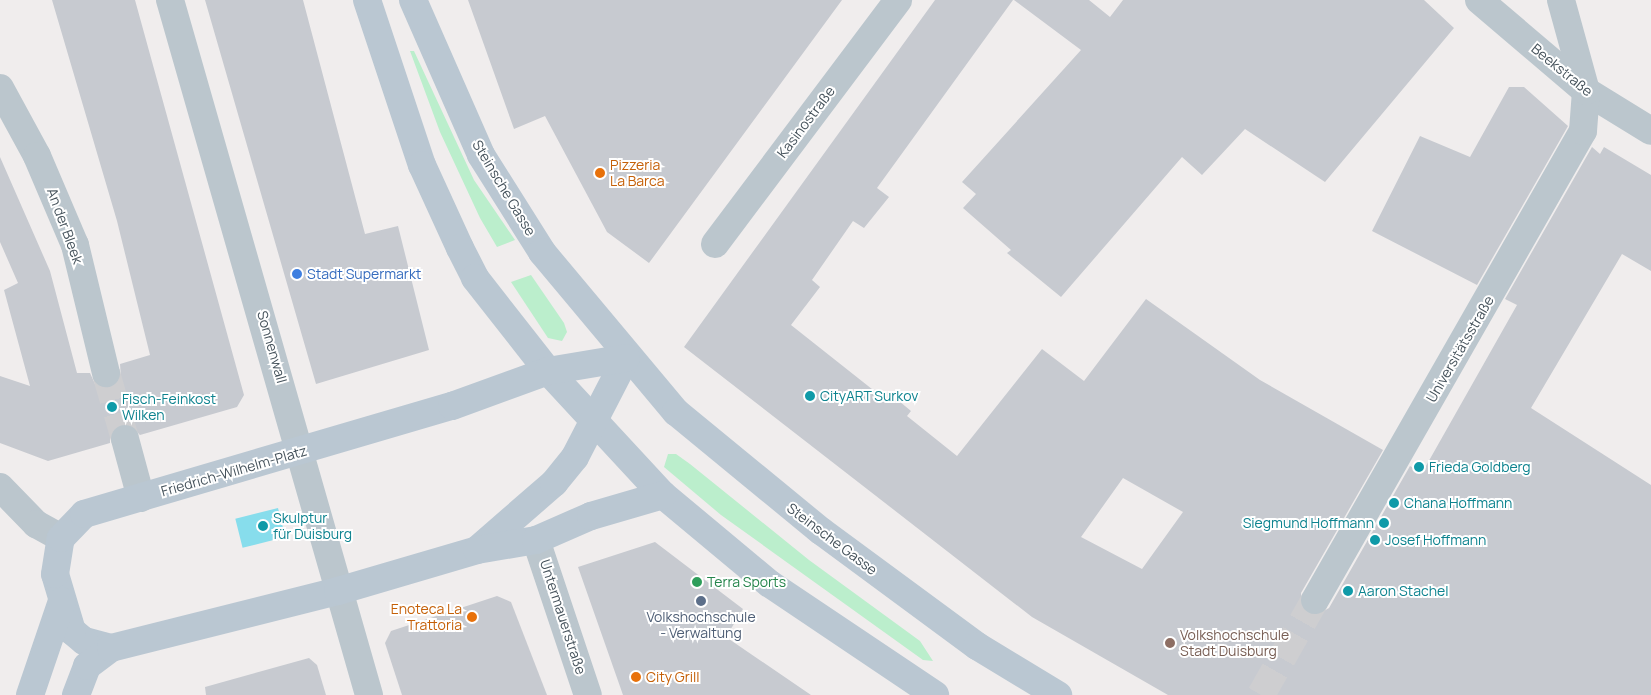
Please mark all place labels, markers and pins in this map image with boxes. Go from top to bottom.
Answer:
place label: Pizzeria La Barca [610,157,664,190]
marker: Pizzeria La Barca [594,167,606,179]
place label: Stadt Supermarkt [307,266,421,282]
marker: Stadt Supermarkt [291,268,303,280]
place label: CityART Surkov [820,388,919,404]
marker: CityART Surkov [804,390,816,402]
place label: Fisch-Feinkost Wilken [122,391,216,424]
marker: Fisch-Feinkost Wilken [106,401,118,413]
place label: Frieda Goldberg [1429,459,1531,475]
marker: Frieda Goldberg [1413,461,1425,473]
place label: Chana Hoffmann [1404,495,1512,511]
marker: Chana Hoffmann [1388,497,1400,509]
place label: Skulptur für Duisburg [273,510,352,542]
place label: Siegmund Hoffmann [1243,515,1374,531]
marker: Siegmund Hoffmann [1378,517,1390,529]
marker: Skulptur für Duisburg [257,520,269,532]
place label: Josef Hoffmann [1385,532,1486,548]
marker: Josef Hoffmann [1369,534,1381,546]
place label: Terra Sports [707,574,786,590]
marker: Terra Sports [691,576,703,588]
place label: Aaron Stachel [1358,583,1448,599]
marker: Aaron Stachel [1342,585,1354,597]
marker: Volkshochschule - Verwaltung [695,595,707,607]
place label: Enoteca La Trattoria [391,601,462,634]
place label: Volkshochschule - Verwaltung [646,609,756,642]
marker: Enoteca La Trattoria [466,611,478,623]
place label: Volkshochschule Stadt Duisburg [1180,627,1289,660]
marker: Volkshochschule Stadt Duisburg [1164,637,1176,649]
place label: City Grill [646,669,700,685]
marker: City Grill [630,671,642,683]

